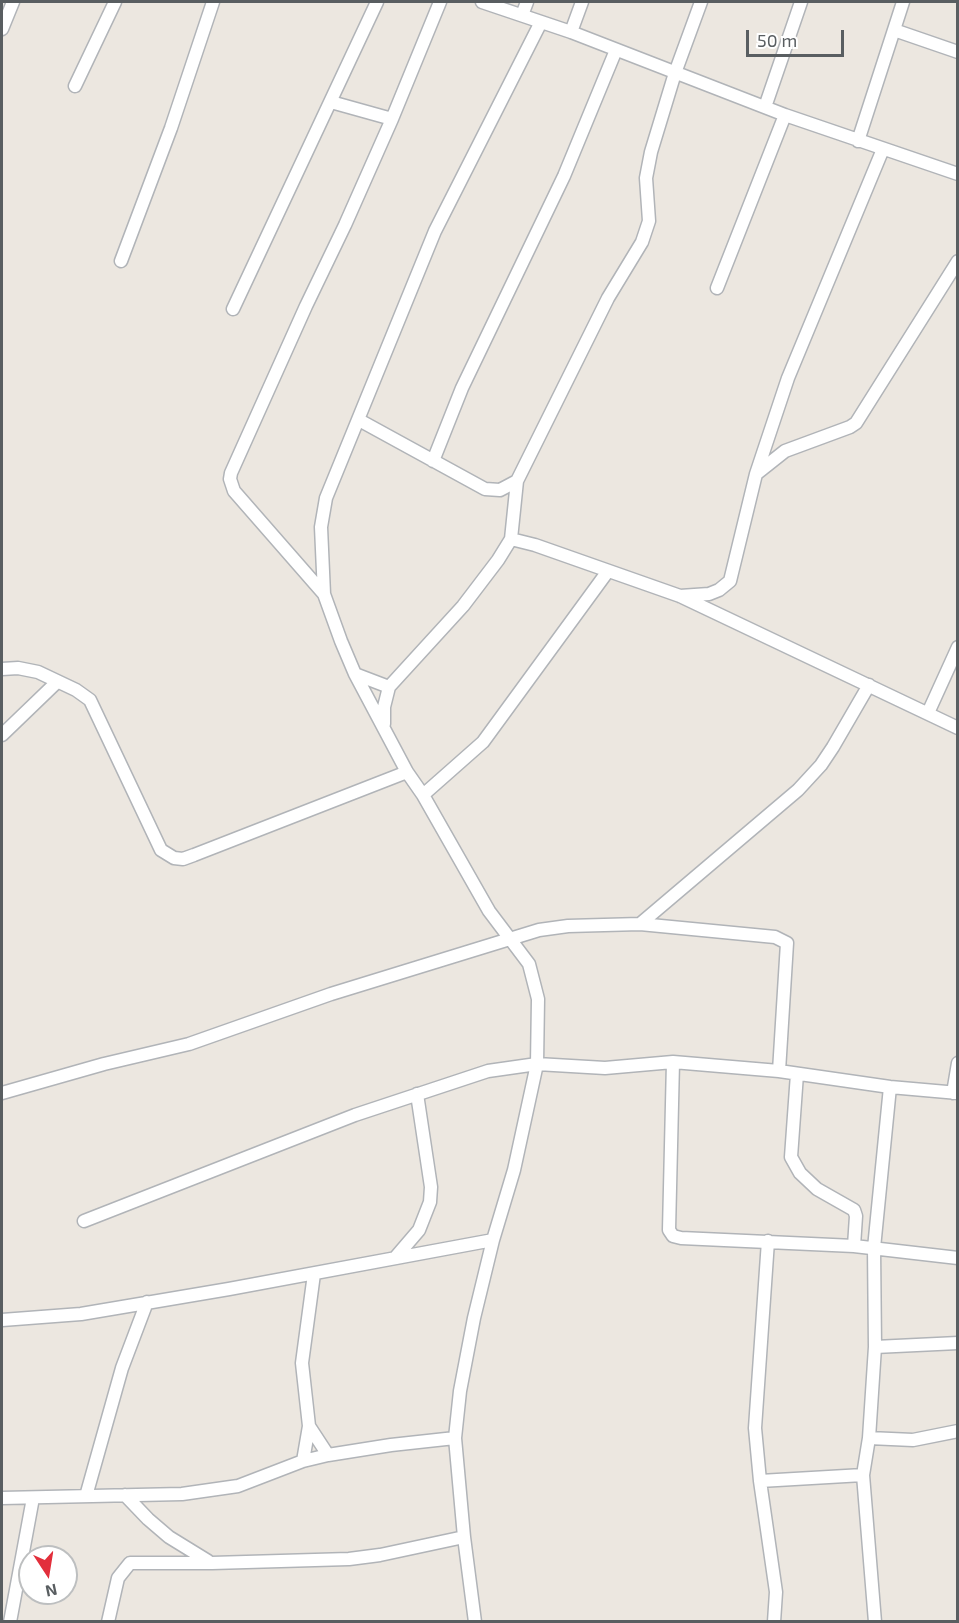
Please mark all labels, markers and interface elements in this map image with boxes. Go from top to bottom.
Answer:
scale bar [749,18,846,56]
text: 50 m [757,29,797,51]
north arrow [18,1545,78,1605]
text: N [44,1581,59,1602]

